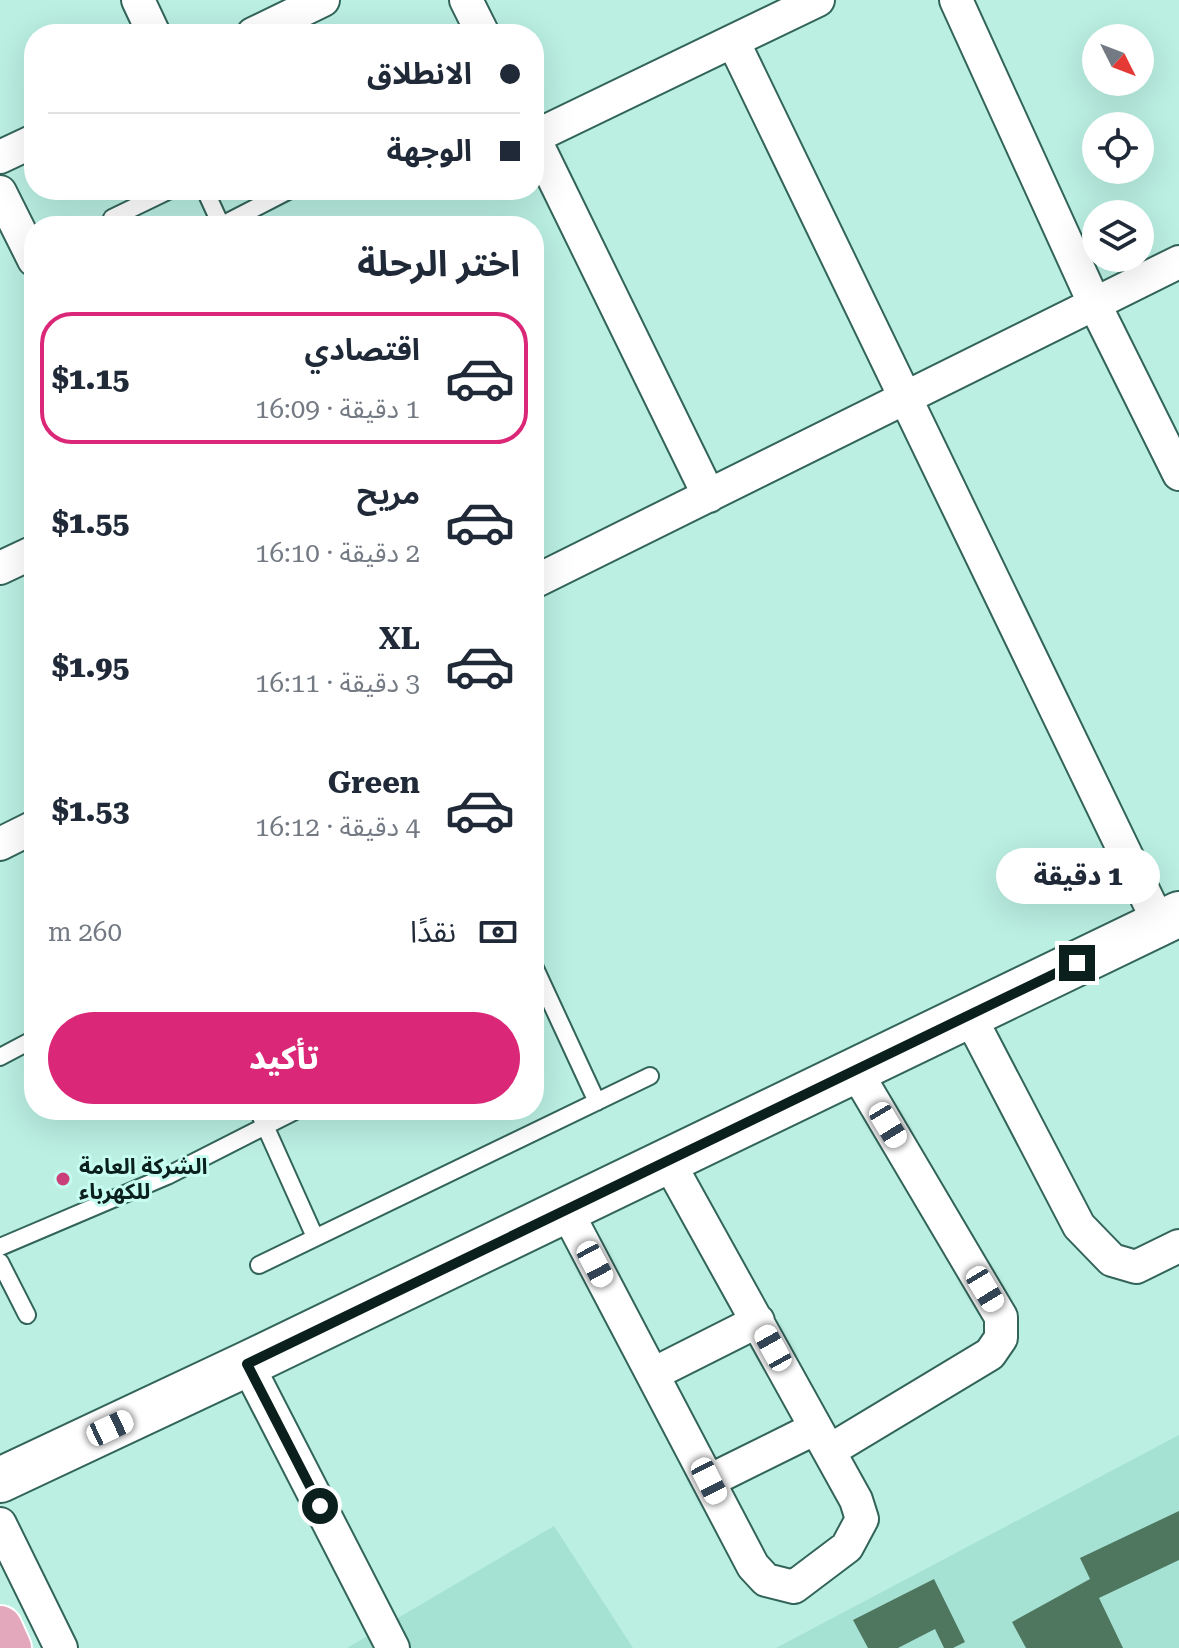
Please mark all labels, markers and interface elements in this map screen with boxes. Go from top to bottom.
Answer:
north arrow [1082,24,1154,96]
map controls [1082,24,1154,272]
text: الانطلاق [367,56,472,91]
button: locate [1082,112,1154,184]
text: الوجهة [387,133,472,168]
button: layers [1082,200,1154,272]
text: اختر الرحلة [357,243,520,285]
text: اقتصادي [305,332,420,367]
icon: car [444,342,516,414]
text: $1.15 [52,361,129,396]
text: 1 دقيقة · 16:09 [255,394,420,424]
text: مريح [357,476,420,511]
icon: car [444,486,516,558]
text: $1.55 [52,505,129,540]
text: 2 دقيقة · 16:10 [255,538,420,568]
text: XL [379,621,420,656]
icon: car [444,630,516,702]
text: $1.95 [52,649,129,684]
text: 3 دقيقة · 16:11 [255,668,420,698]
text: Green [328,765,420,800]
icon: car [444,774,516,846]
text: $1.53 [52,793,129,828]
text: 4 دقيقة · 16:12 [255,812,420,842]
callout: 1 دقيقة [995,847,1159,903]
text: 1 دقيقة [1033,861,1123,891]
icon: cash [476,910,520,954]
text: نقدًا [410,914,456,949]
text: 260 m [48,917,122,947]
route end [1059,945,1095,981]
button: تأكيد [48,1012,520,1104]
car [865,1098,911,1152]
place label: الشركة العامة للكهرباء [79,1154,207,1204]
marker: الشركة العامة للكهرباء [54,1170,72,1188]
car [573,1237,617,1291]
car [962,1262,1008,1316]
car [751,1321,795,1375]
car [83,1407,137,1449]
car [687,1454,731,1508]
route start [302,1488,338,1524]

